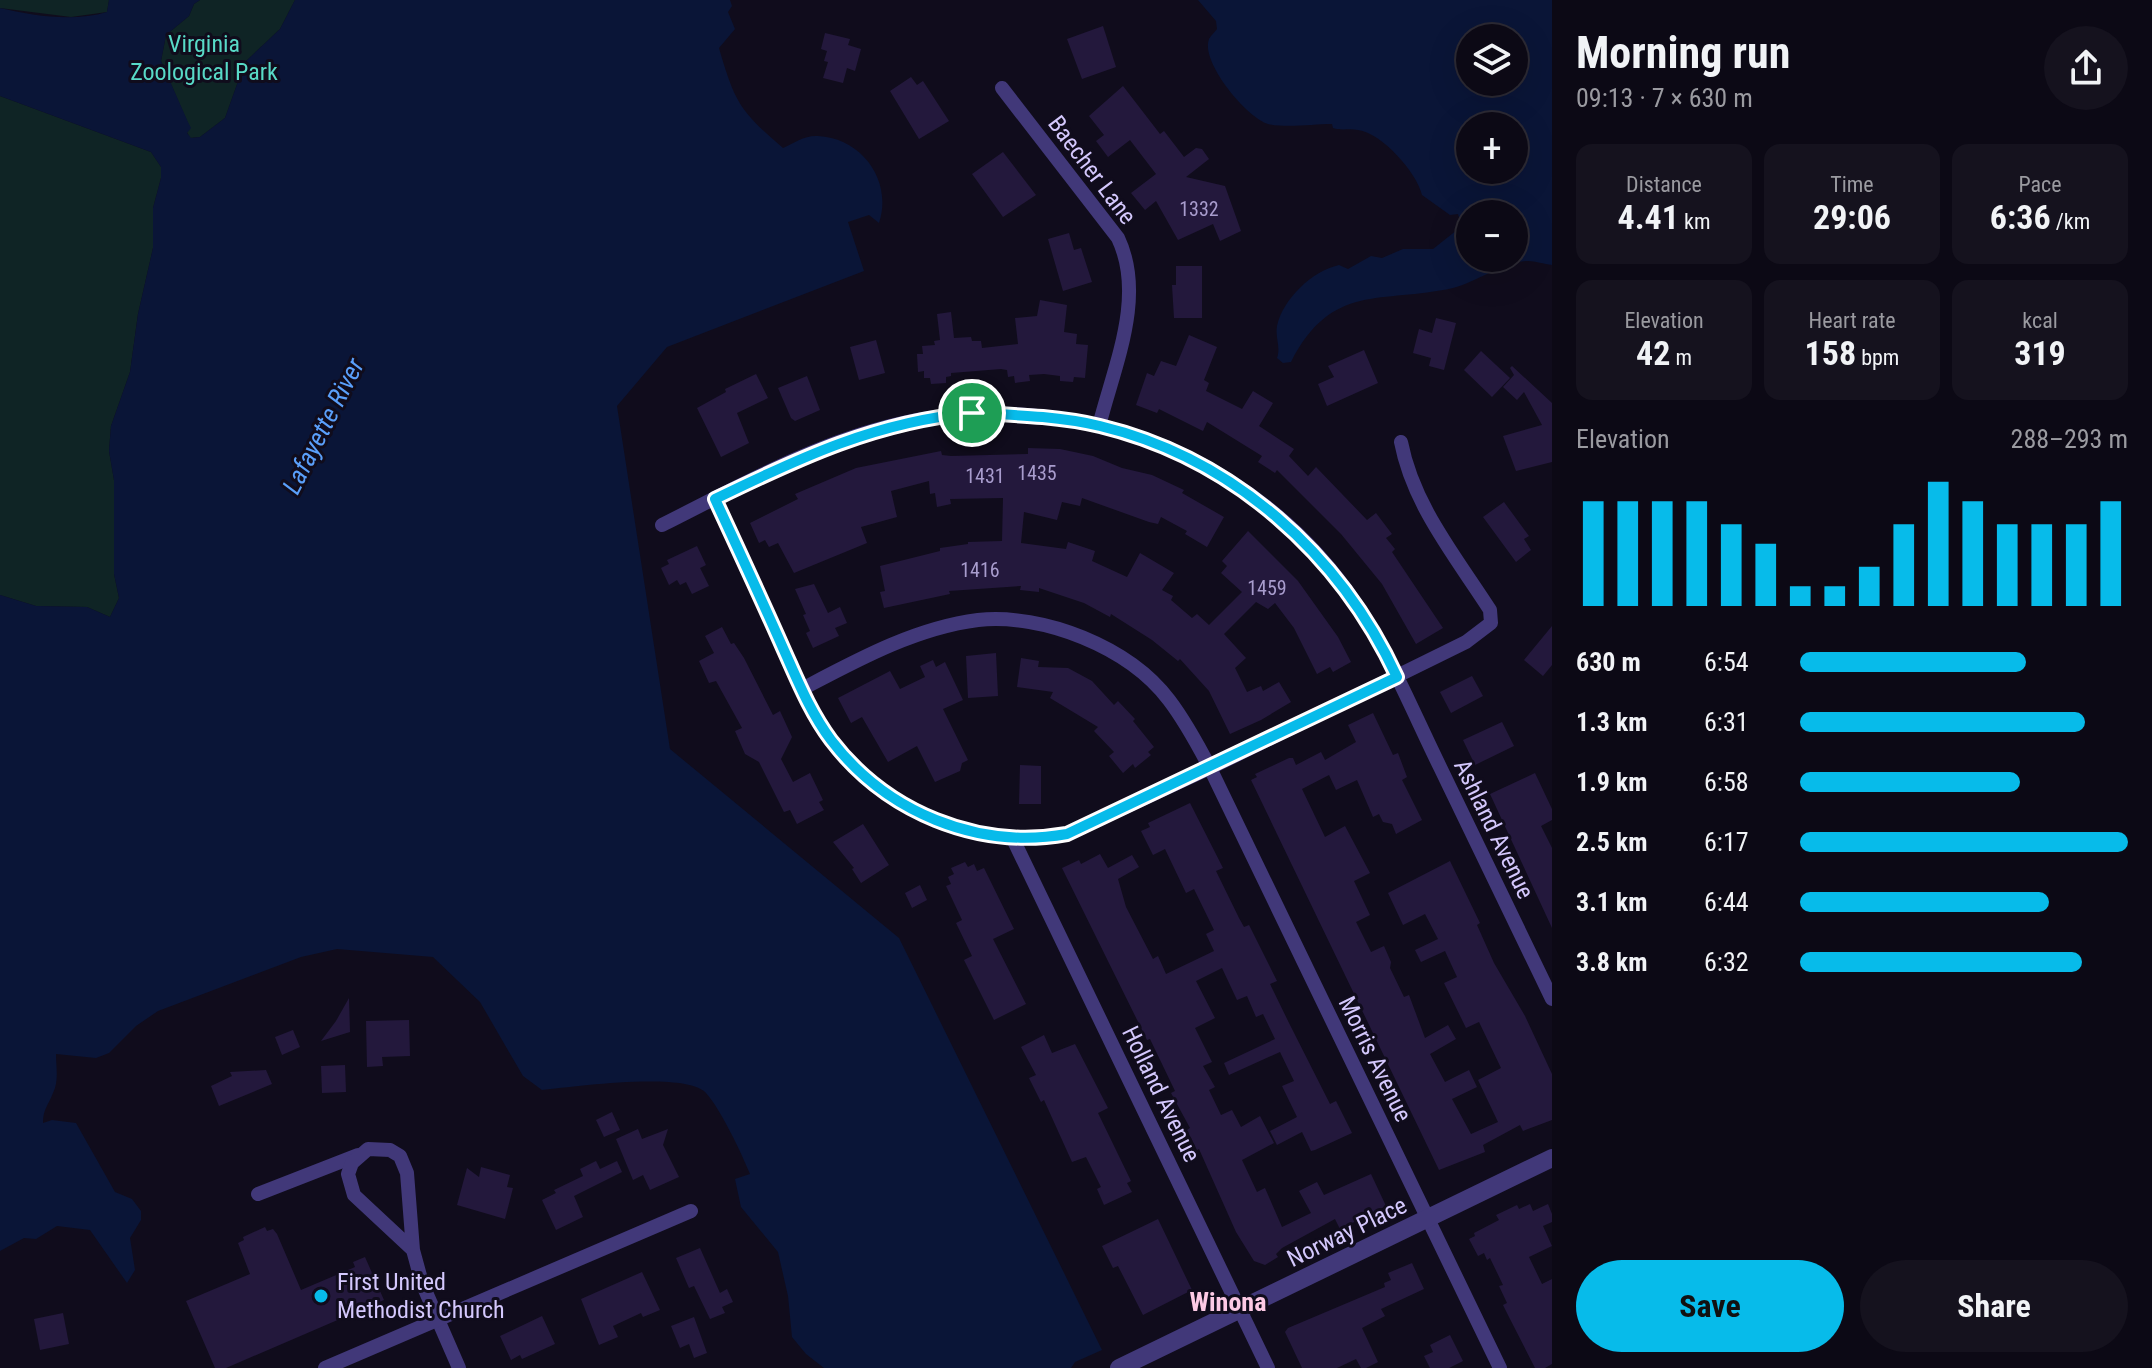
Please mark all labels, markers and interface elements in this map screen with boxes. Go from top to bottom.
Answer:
map controls [1456,24,1528,272]
button: layers [1456,24,1528,96]
button: share [2044,26,2128,110]
text: Morning run [1576,27,1790,79]
park label: Virginia Zoological Park [130,30,278,86]
text: 09:13 · 7 × 630 m [1576,83,1753,113]
street label: Baecher Lane [1042,110,1142,230]
button: + [1456,112,1528,184]
text: Distance [1626,172,1702,197]
text: Time [1830,172,1874,197]
text: Pace [2018,172,2062,197]
house number: 1332 [1179,197,1219,221]
text: 4.41 [1618,197,1679,237]
text: 29:06 [1813,197,1891,237]
text: 6:36 [1990,197,2051,237]
button: − [1456,200,1528,272]
text: km [1679,209,1710,234]
text: /km [2051,209,2090,234]
text: Elevation [1624,308,1704,333]
text: Heart rate [1809,308,1895,333]
text: kcal [2022,308,2058,333]
text: 42 [1636,333,1670,373]
text: 158 [1805,333,1856,373]
text: 319 [2014,333,2066,373]
text: m [1670,345,1692,370]
text: bpm [1856,345,1899,370]
water label: Lafayette River [276,352,371,499]
pin [938,379,1006,447]
icon: arrive [950,391,994,435]
text: Elevation [1576,424,1670,454]
text: 288–293 m [2011,424,2128,454]
house number: 1435 [1017,461,1057,485]
house number: 1431 [965,464,1005,488]
house number: 1416 [960,558,1000,582]
house number: 1459 [1247,576,1287,600]
text: 630 m [1576,647,1641,677]
text: 6:54 [1704,647,1749,677]
text: 1.3 km [1576,707,1648,737]
text: 6:31 [1704,707,1749,737]
street label: Ashland Avenue [1448,755,1540,903]
text: 1.9 km [1576,767,1648,797]
text: 6:58 [1704,767,1749,797]
text: 2.5 km [1576,827,1648,857]
text: 6:17 [1704,827,1749,857]
text: 3.1 km [1576,887,1648,917]
text: 6:44 [1704,887,1749,917]
text: 3.8 km [1576,947,1648,977]
text: 6:32 [1704,947,1749,977]
street label: Morris Avenue [1333,992,1417,1126]
street label: Holland Avenue [1116,1022,1206,1166]
street label: Norway Place [1283,1191,1411,1273]
button: Save [1576,1260,1844,1352]
button: Share [1860,1260,2128,1352]
place label: First United Methodist Church [337,1268,505,1324]
marker: First United Methodist Church [312,1287,330,1305]
district label: Winona [1190,1287,1266,1317]

